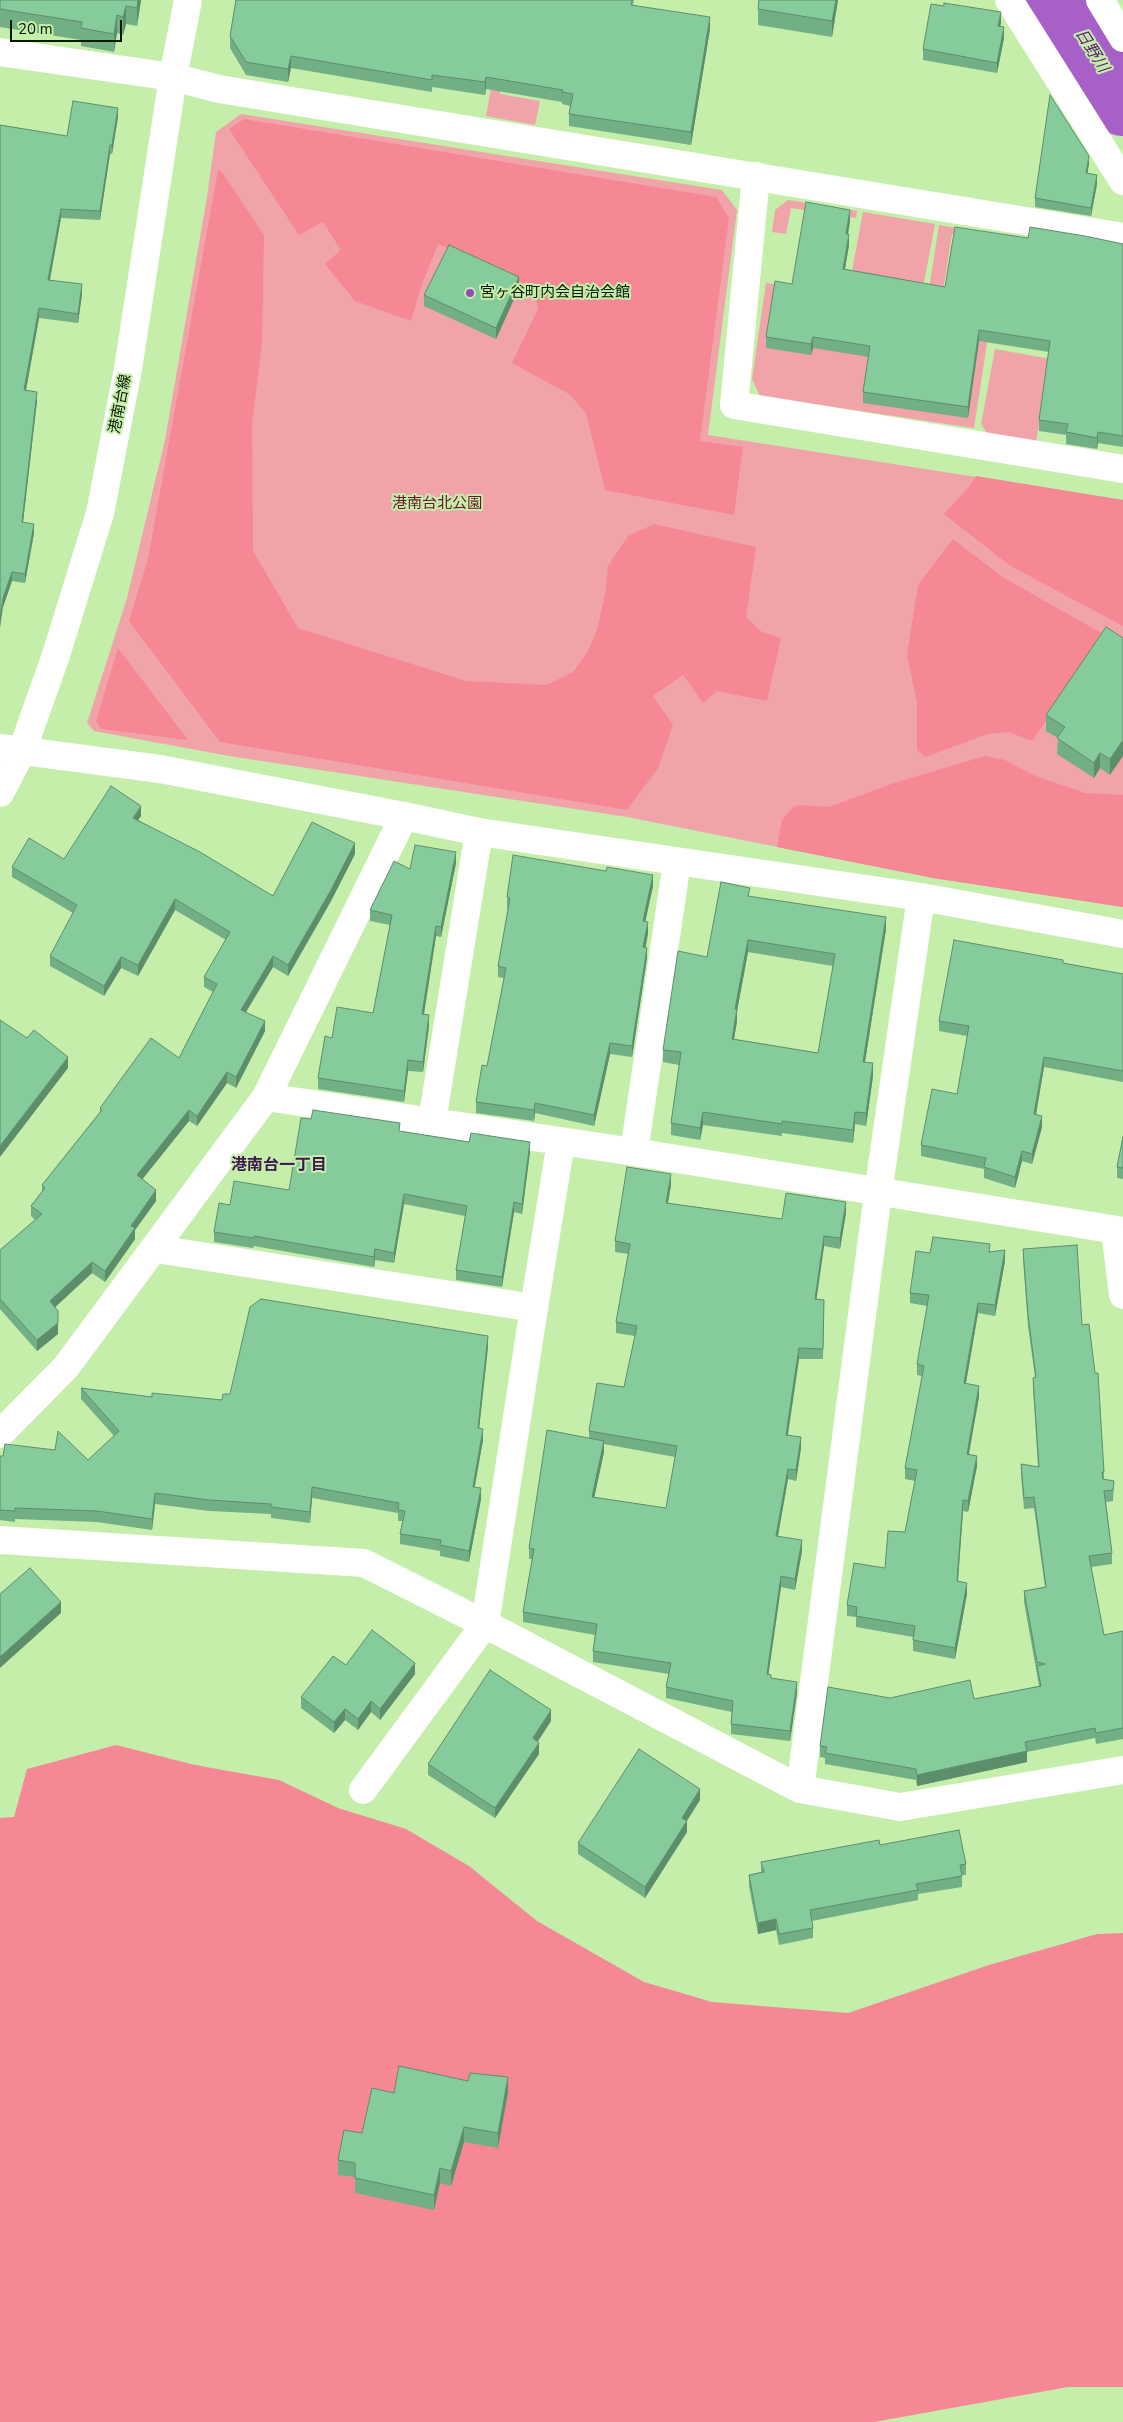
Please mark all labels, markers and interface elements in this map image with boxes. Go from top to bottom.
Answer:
scale bar [12,10,125,42]
text: 20 m [18,19,53,39]
water label: 日野川 [1070,26,1112,76]
place label: 宮ヶ谷町内会自治会館 [480,284,630,302]
marker: 宮ヶ谷町内会自治会館 [464,287,476,299]
street label: 港南台線 [106,373,136,435]
park label: 港南台北公園 [392,495,482,513]
district label: 港南台一丁目 [231,1156,327,1176]

